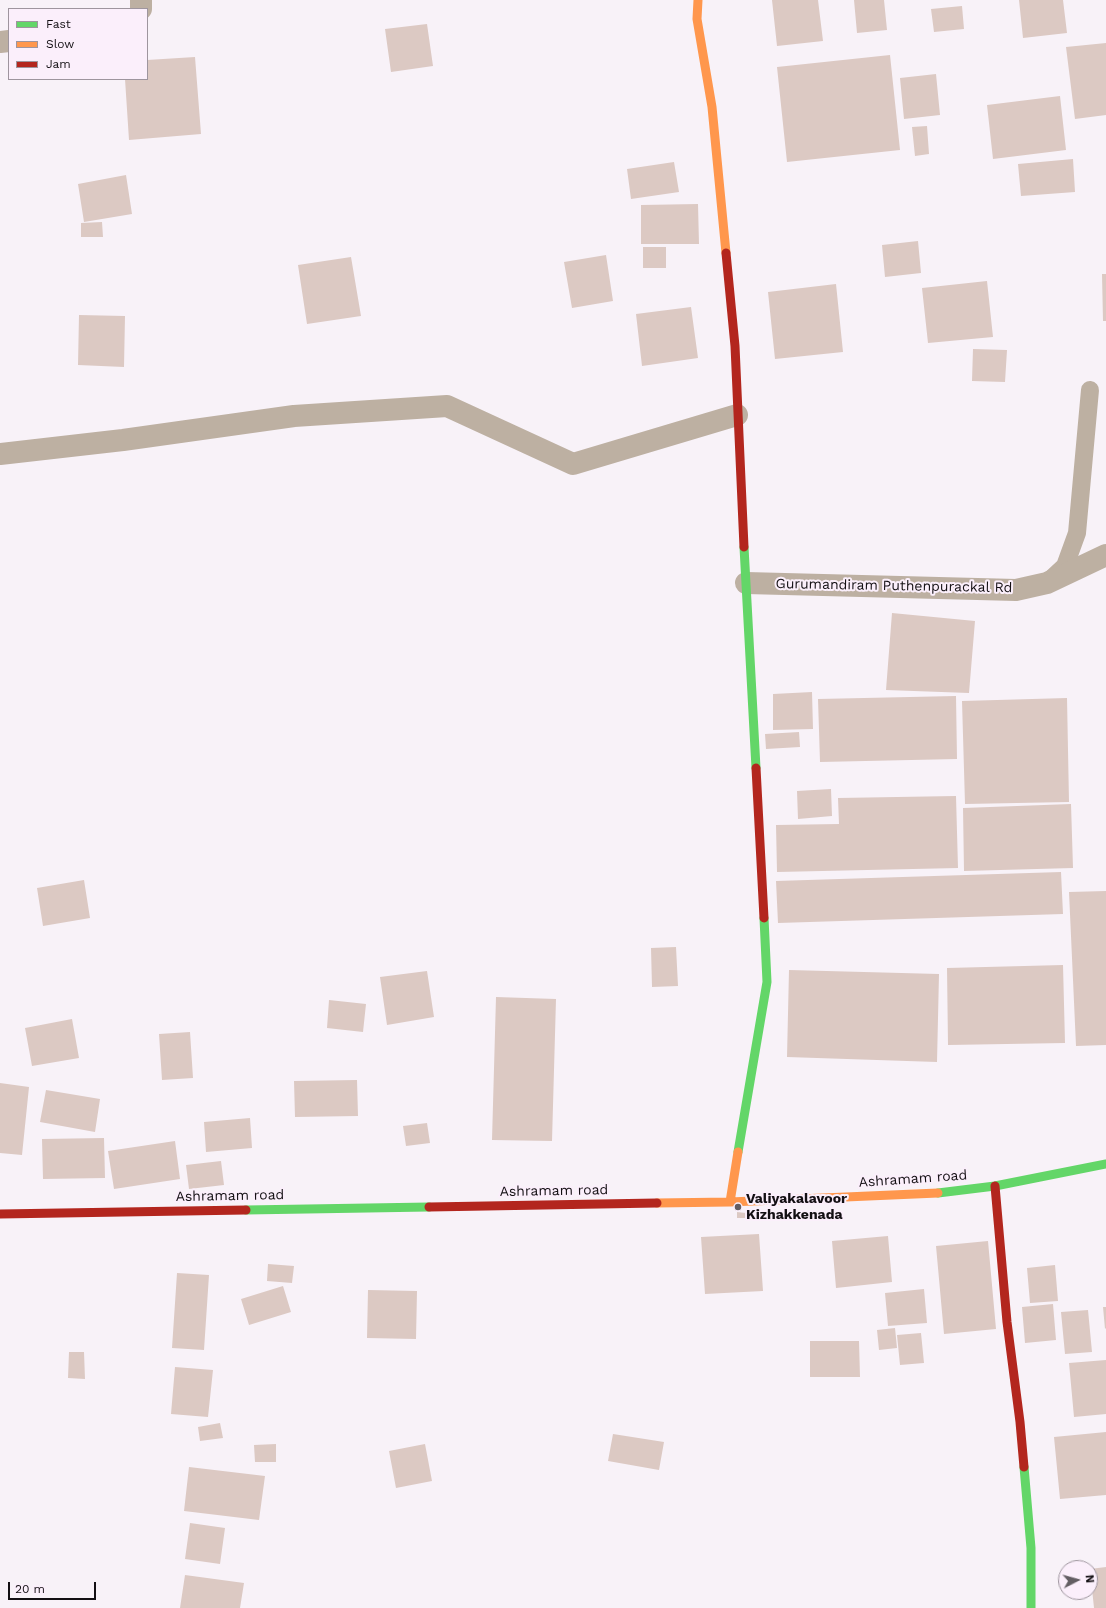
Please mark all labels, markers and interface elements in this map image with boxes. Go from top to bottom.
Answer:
legend [8,8,148,80]
text: Fast [46,17,71,31]
text: Slow [46,37,74,51]
text: Jam [46,57,71,71]
street label: Gurumandiram Puthenpurackal Rd [775,576,1013,596]
street label: Ashramam road [858,1167,968,1191]
street label: Ashramam road [500,1182,608,1200]
street label: Ashramam road [176,1187,284,1205]
place label: Valiyakalavoor Kizhakkenada [746,1191,847,1224]
marker: Valiyakalavoor Kizhakkenada [733,1202,743,1212]
north arrow [1058,1560,1098,1600]
scale bar [10,1574,98,1600]
text: N [1083,1574,1096,1584]
text: 20 m [15,1582,45,1596]

